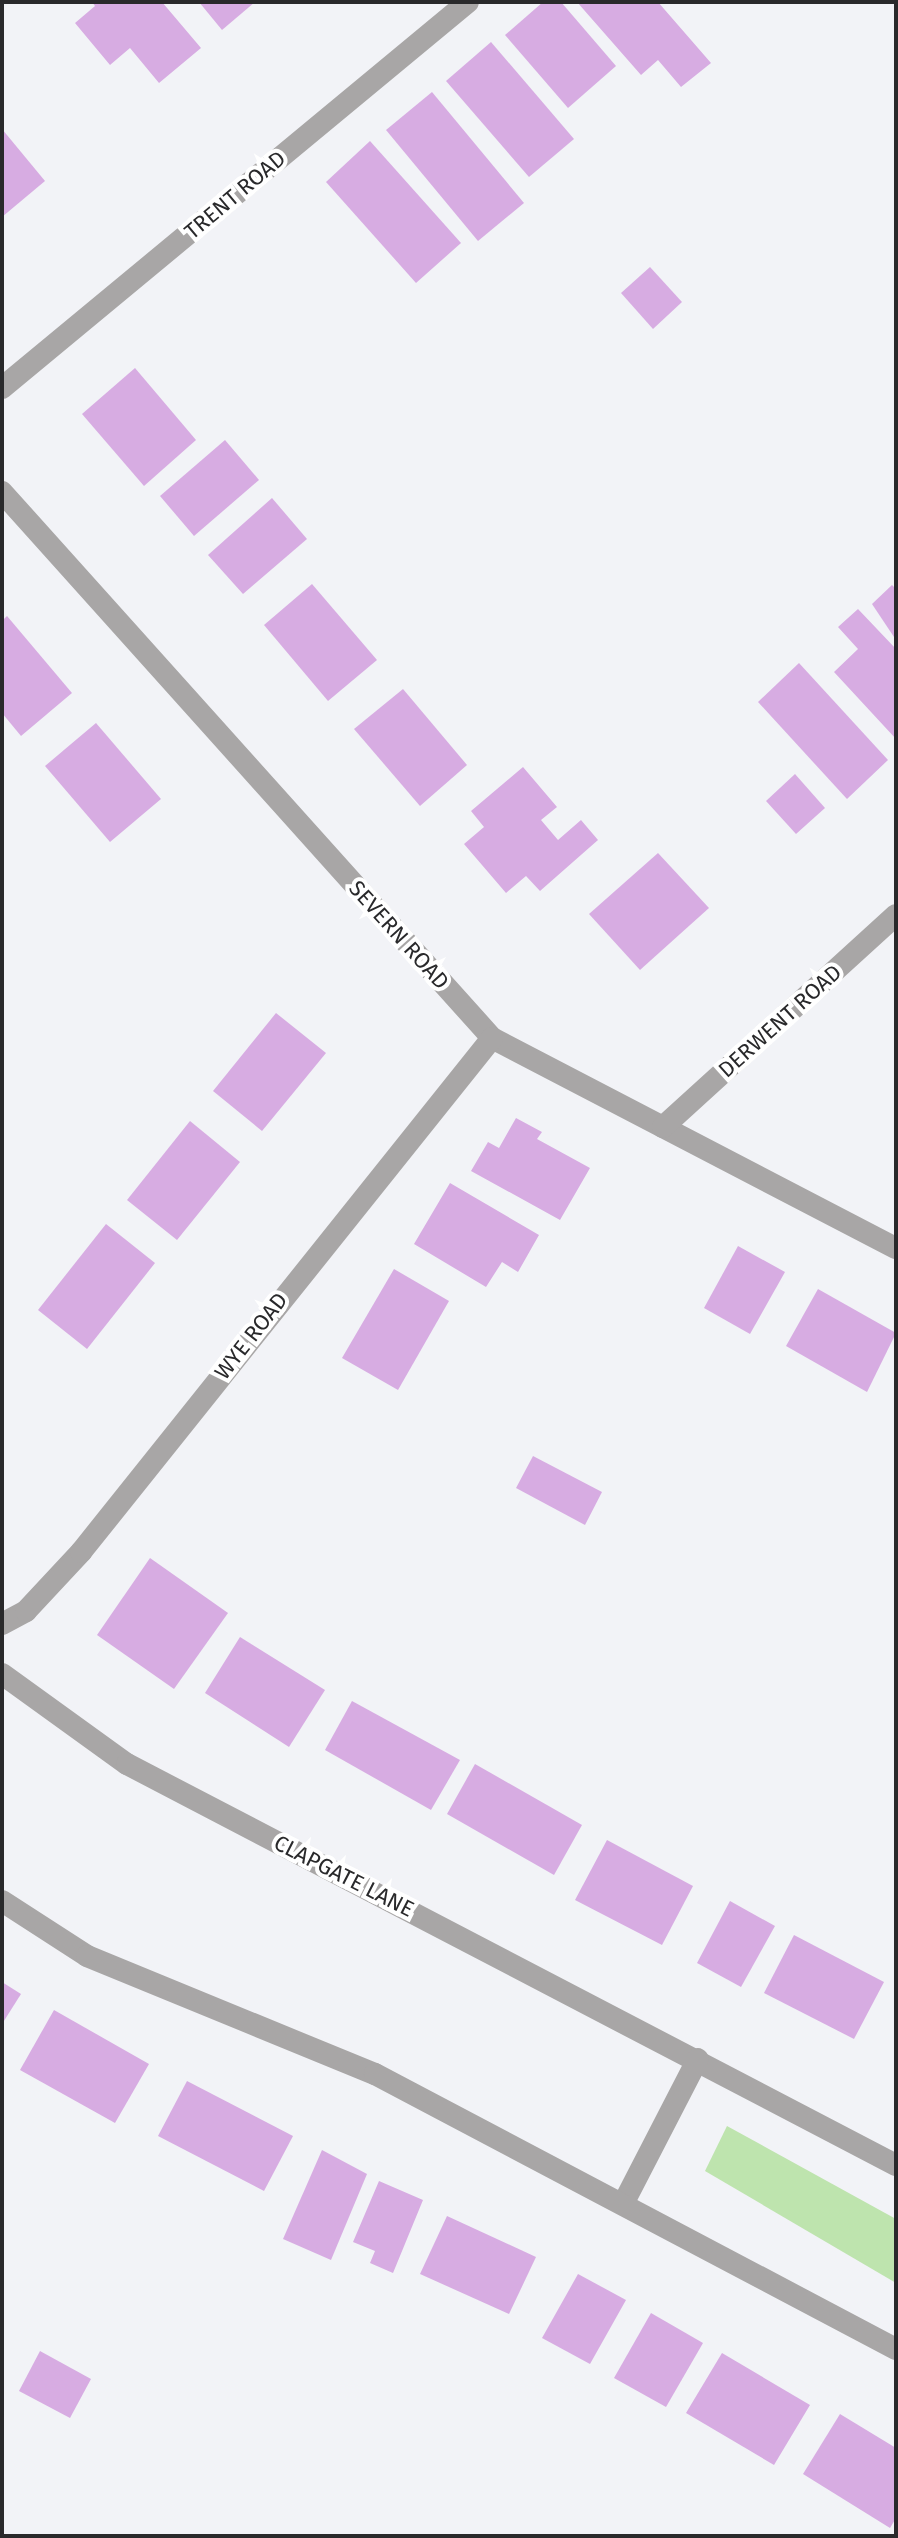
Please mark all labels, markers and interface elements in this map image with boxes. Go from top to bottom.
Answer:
street label: TRENT ROAD [179,145,291,245]
street label: SEVERN ROAD [343,875,455,995]
street label: DERWENT ROAD [713,959,847,1083]
street label: WYE ROAD [209,1287,293,1385]
street label: CLAPGATE LANE [270,1829,418,1923]

